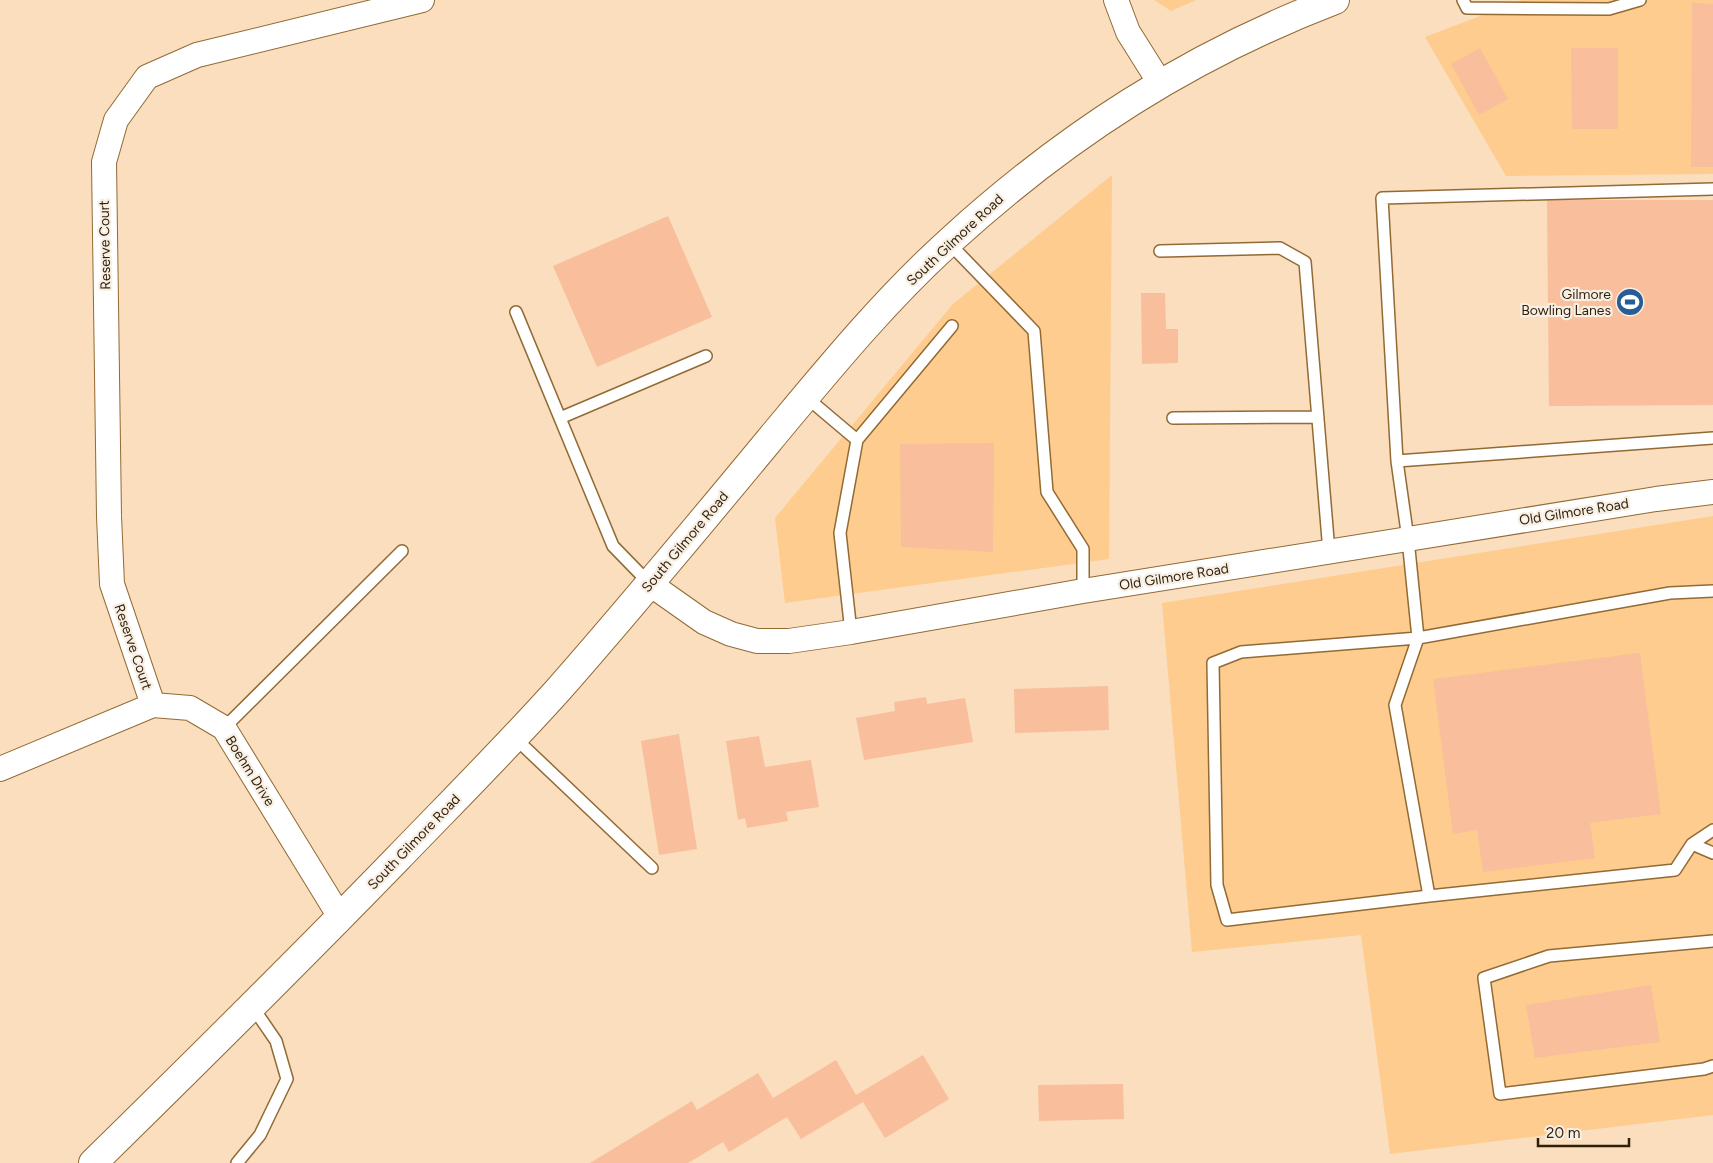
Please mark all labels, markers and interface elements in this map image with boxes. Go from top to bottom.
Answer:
street label: South Gilmore Road [903,191,1007,289]
street label: Reserve Court [96,200,114,290]
place label: Gilmore Bowling Lanes [1521,286,1611,319]
sports icon: Gilmore Bowling Lanes [1615,287,1645,317]
street label: South Gilmore Road [638,488,732,596]
street label: Old Gilmore Road [1518,495,1630,529]
street label: Old Gilmore Road [1118,560,1230,594]
street label: Reserve Court [110,602,156,692]
street label: Boehm Drive [222,733,279,810]
street label: South Gilmore Road [364,791,464,893]
scale bar [1538,1116,1629,1148]
text: 20 m [1546,1124,1580,1142]

